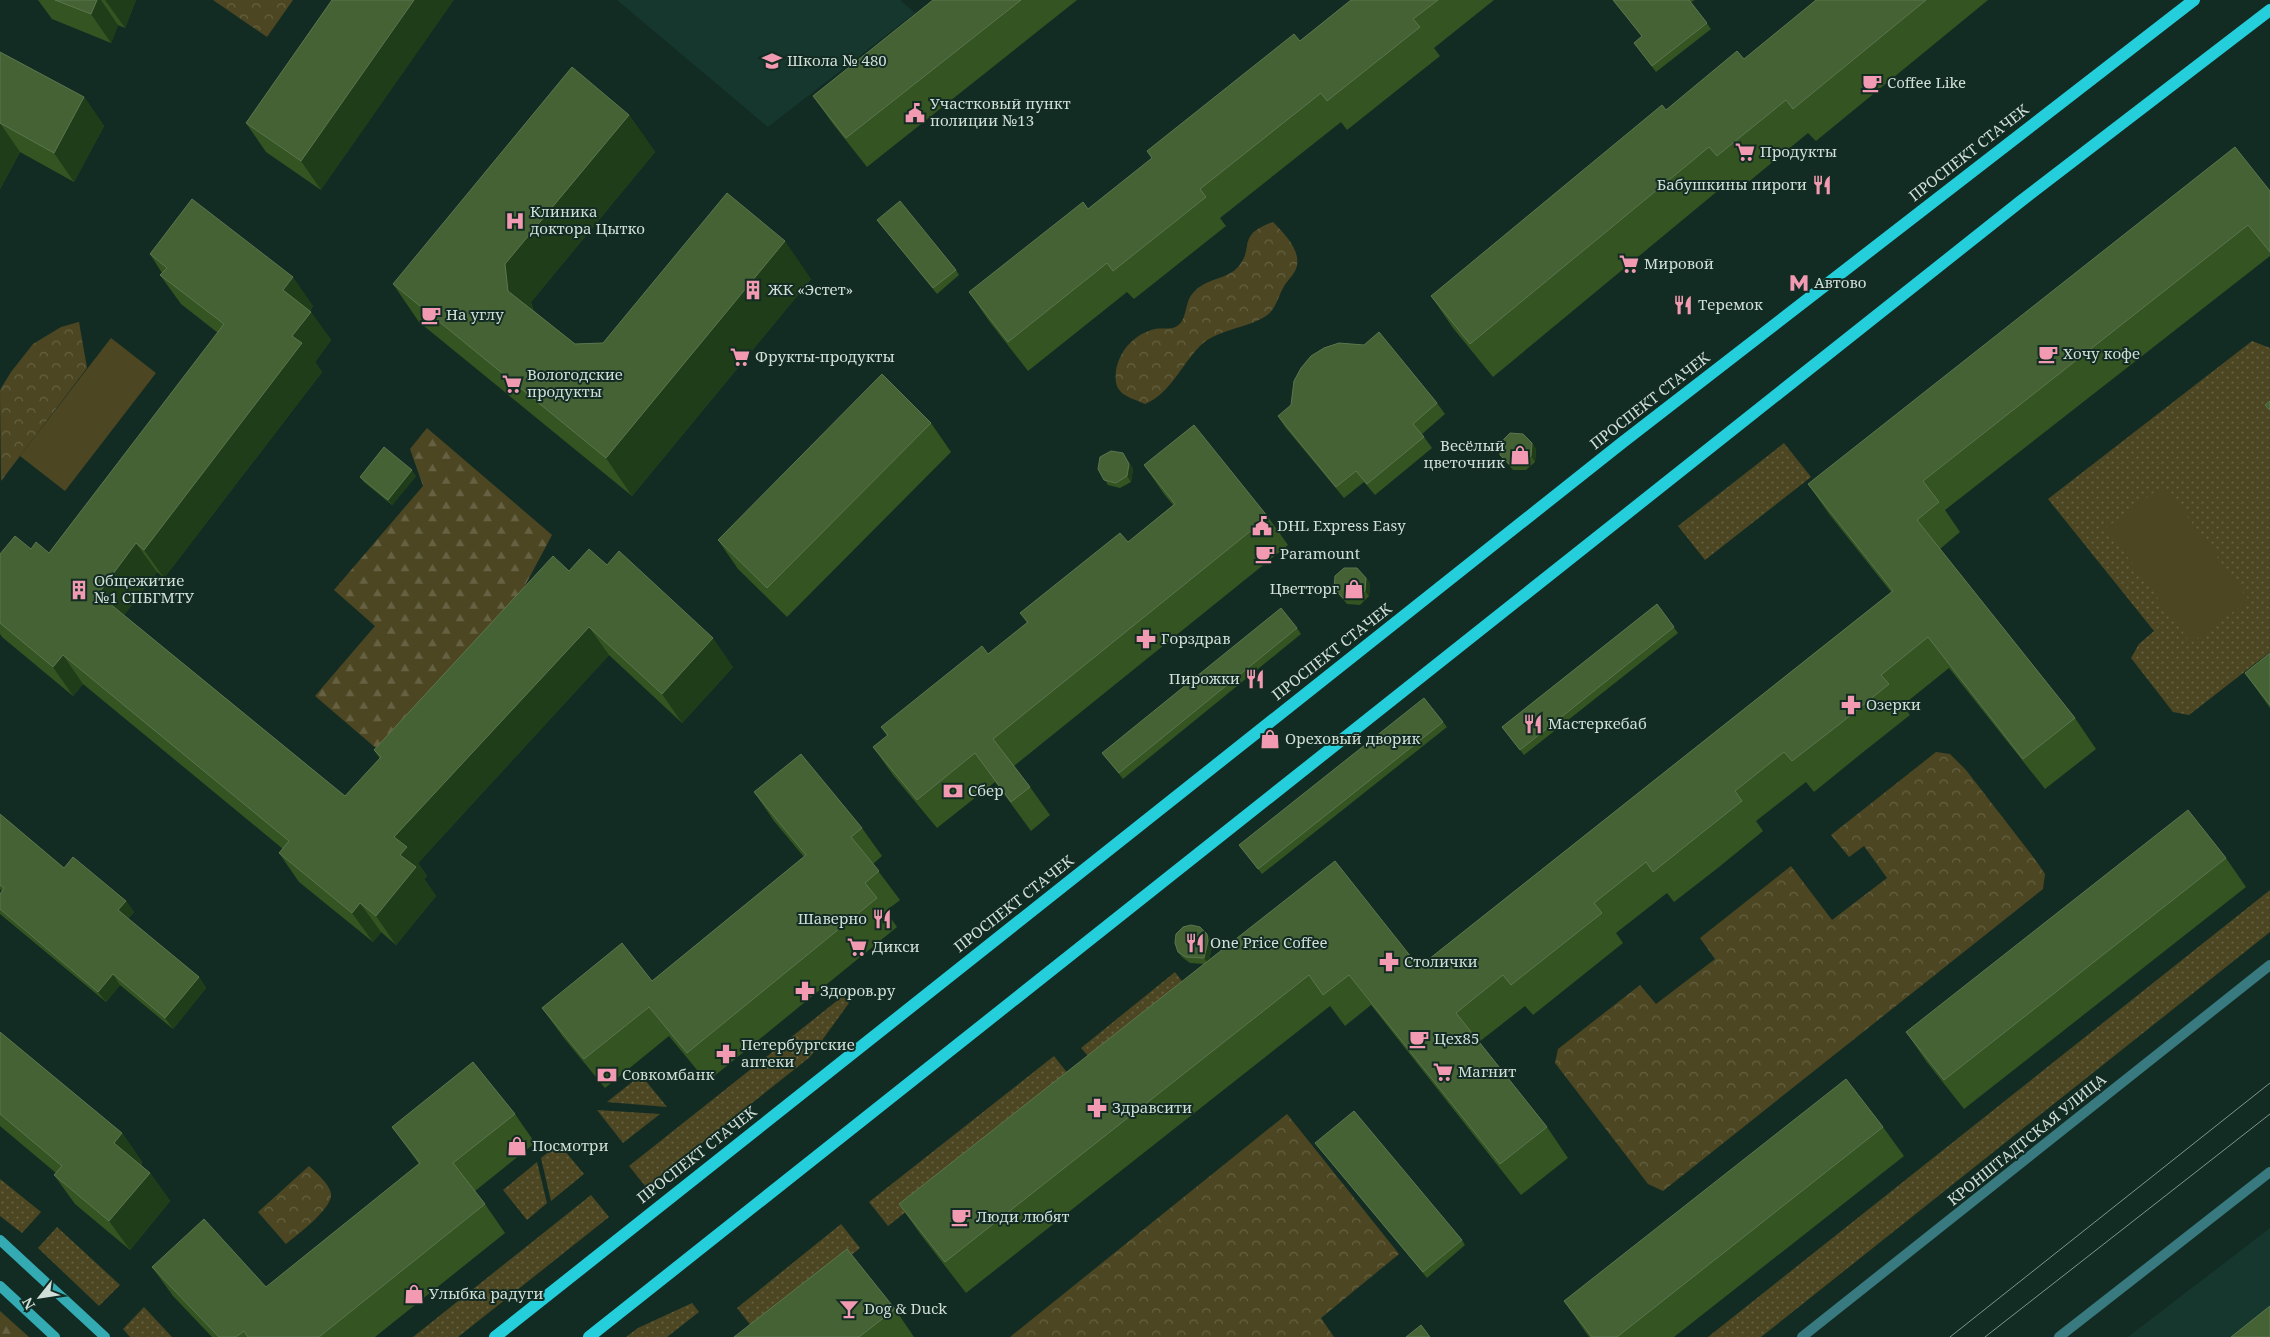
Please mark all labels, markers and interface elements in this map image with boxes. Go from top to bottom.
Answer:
school or university icon: Школа № 480 [761,50,783,72]
place label: Школа № 480 [787,50,887,70]
cafe icon: Coffee Like [1861,72,1883,94]
place label: Coffee Like [1887,72,1966,92]
place label: Участковый пункт полиции №13 [930,93,1071,130]
street label: ПРОСПЕКТ СТАЧЕК [1904,99,2033,205]
public building icon: Участковый пункт полиции №13 [904,102,926,124]
supermarket icon: Продукты [1734,141,1756,163]
place label: Продукты [1760,141,1837,161]
place label: Бабушкины пироги [1657,174,1807,194]
restaurant icon: Бабушкины пироги [1811,174,1833,196]
place label: Клиника доктора Цытко [530,201,645,238]
hospital icon: Клиника доктора Цытко [504,210,526,232]
supermarket icon: Мировой [1618,253,1640,275]
place label: Мировой [1644,253,1714,273]
metro station icon: Автово [1788,272,1810,294]
place label: Автово [1814,272,1866,292]
building icon: ЖК «Эстет» [742,279,764,301]
place label: ЖК «Эстет» [767,279,853,299]
restaurant icon: Теремок [1672,294,1694,316]
place label: Теремок [1698,294,1763,314]
cafe icon: На углу [420,304,442,326]
place label: На углу [446,304,504,324]
cafe icon: Хочу кофе [2037,343,2059,365]
place label: Хочу кофе [2063,343,2140,363]
supermarket icon: Фрукты-продукты [729,346,751,368]
place label: Фрукты-продукты [755,346,895,366]
street label: ПРОСПЕКТ СТАЧЕК [1585,347,1714,453]
place label: Вологодские продукты [527,364,623,401]
supermarket icon: Вологодские продукты [501,373,523,395]
place label: Весёлый цветочник [1424,435,1505,472]
shop icon: Весёлый цветочник [1509,444,1531,466]
public building icon: DHL Express Easy [1251,515,1273,537]
place label: DHL Express Easy [1277,515,1406,535]
cafe icon: Paramount [1254,543,1276,565]
place label: Paramount [1280,543,1360,563]
place label: Общежитие №1 СПБГМТУ [94,570,194,607]
place label: Цветторг [1270,578,1339,598]
shop icon: Цветторг [1343,578,1365,600]
building icon: Общежитие №1 СПБГМТУ [68,579,90,601]
street label: ПРОСПЕКТ СТАЧЕК [1267,598,1396,704]
pharmacy icon: Горздрав [1135,628,1157,650]
place label: Горздрав [1161,628,1230,648]
place label: Пирожки [1169,668,1240,688]
restaurant icon: Пирожки [1244,668,1266,690]
pharmacy icon: Озерки [1840,694,1862,716]
place label: Озерки [1866,694,1921,714]
restaurant icon: Мастеркебаб [1522,713,1544,735]
place label: Мастеркебаб [1548,713,1647,733]
shop icon: Ореховый дворик [1259,728,1281,750]
place label: Ореховый дворик [1285,728,1421,748]
bank icon: Сбер [942,780,964,802]
place label: Сбер [968,780,1004,800]
street label: ПРОСПЕКТ СТАЧЕК [949,850,1078,956]
place label: Шаверно [798,908,867,928]
restaurant icon: Шаверно [871,908,893,930]
restaurant icon: One Price Coffee [1184,932,1206,954]
place label: One Price Coffee [1210,932,1328,952]
supermarket icon: Дикси [846,936,868,958]
place label: Дикси [872,936,920,956]
pharmacy icon: Столички [1378,951,1400,973]
place label: Столички [1404,951,1478,971]
pharmacy icon: Здоров.ру [794,980,816,1002]
place label: Здоров.ру [820,980,896,1000]
cafe icon: Цех85 [1408,1028,1430,1050]
place label: Цех85 [1434,1028,1479,1048]
place label: Петербургские аптеки [741,1034,855,1071]
pharmacy icon: Петербургские аптеки [715,1043,737,1065]
supermarket icon: Магнит [1432,1061,1454,1083]
place label: Магнит [1458,1061,1516,1081]
bank icon: Совкомбанк [596,1064,618,1086]
place label: Совкомбанк [622,1064,714,1084]
street label: КРОНШТАДТСКАЯ УЛИЦА [1943,1069,2110,1209]
pharmacy icon: Здравсити [1086,1097,1108,1119]
place label: Здравсити [1112,1097,1192,1117]
street label: ПРОСПЕКТ СТАЧЕК [632,1101,761,1207]
shop icon: Посмотри [506,1135,528,1157]
place label: Посмотри [532,1135,609,1155]
cafe icon: Люди любят [950,1206,972,1228]
place label: Люди любят [976,1206,1070,1226]
north arrow [15,1272,65,1322]
shop icon: Улыбка радуги [403,1283,425,1305]
place label: Улыбка радуги [429,1283,543,1303]
text: N [17,1294,39,1313]
bar icon: Dog & Duck [838,1298,860,1320]
place label: Dog & Duck [864,1298,947,1318]

